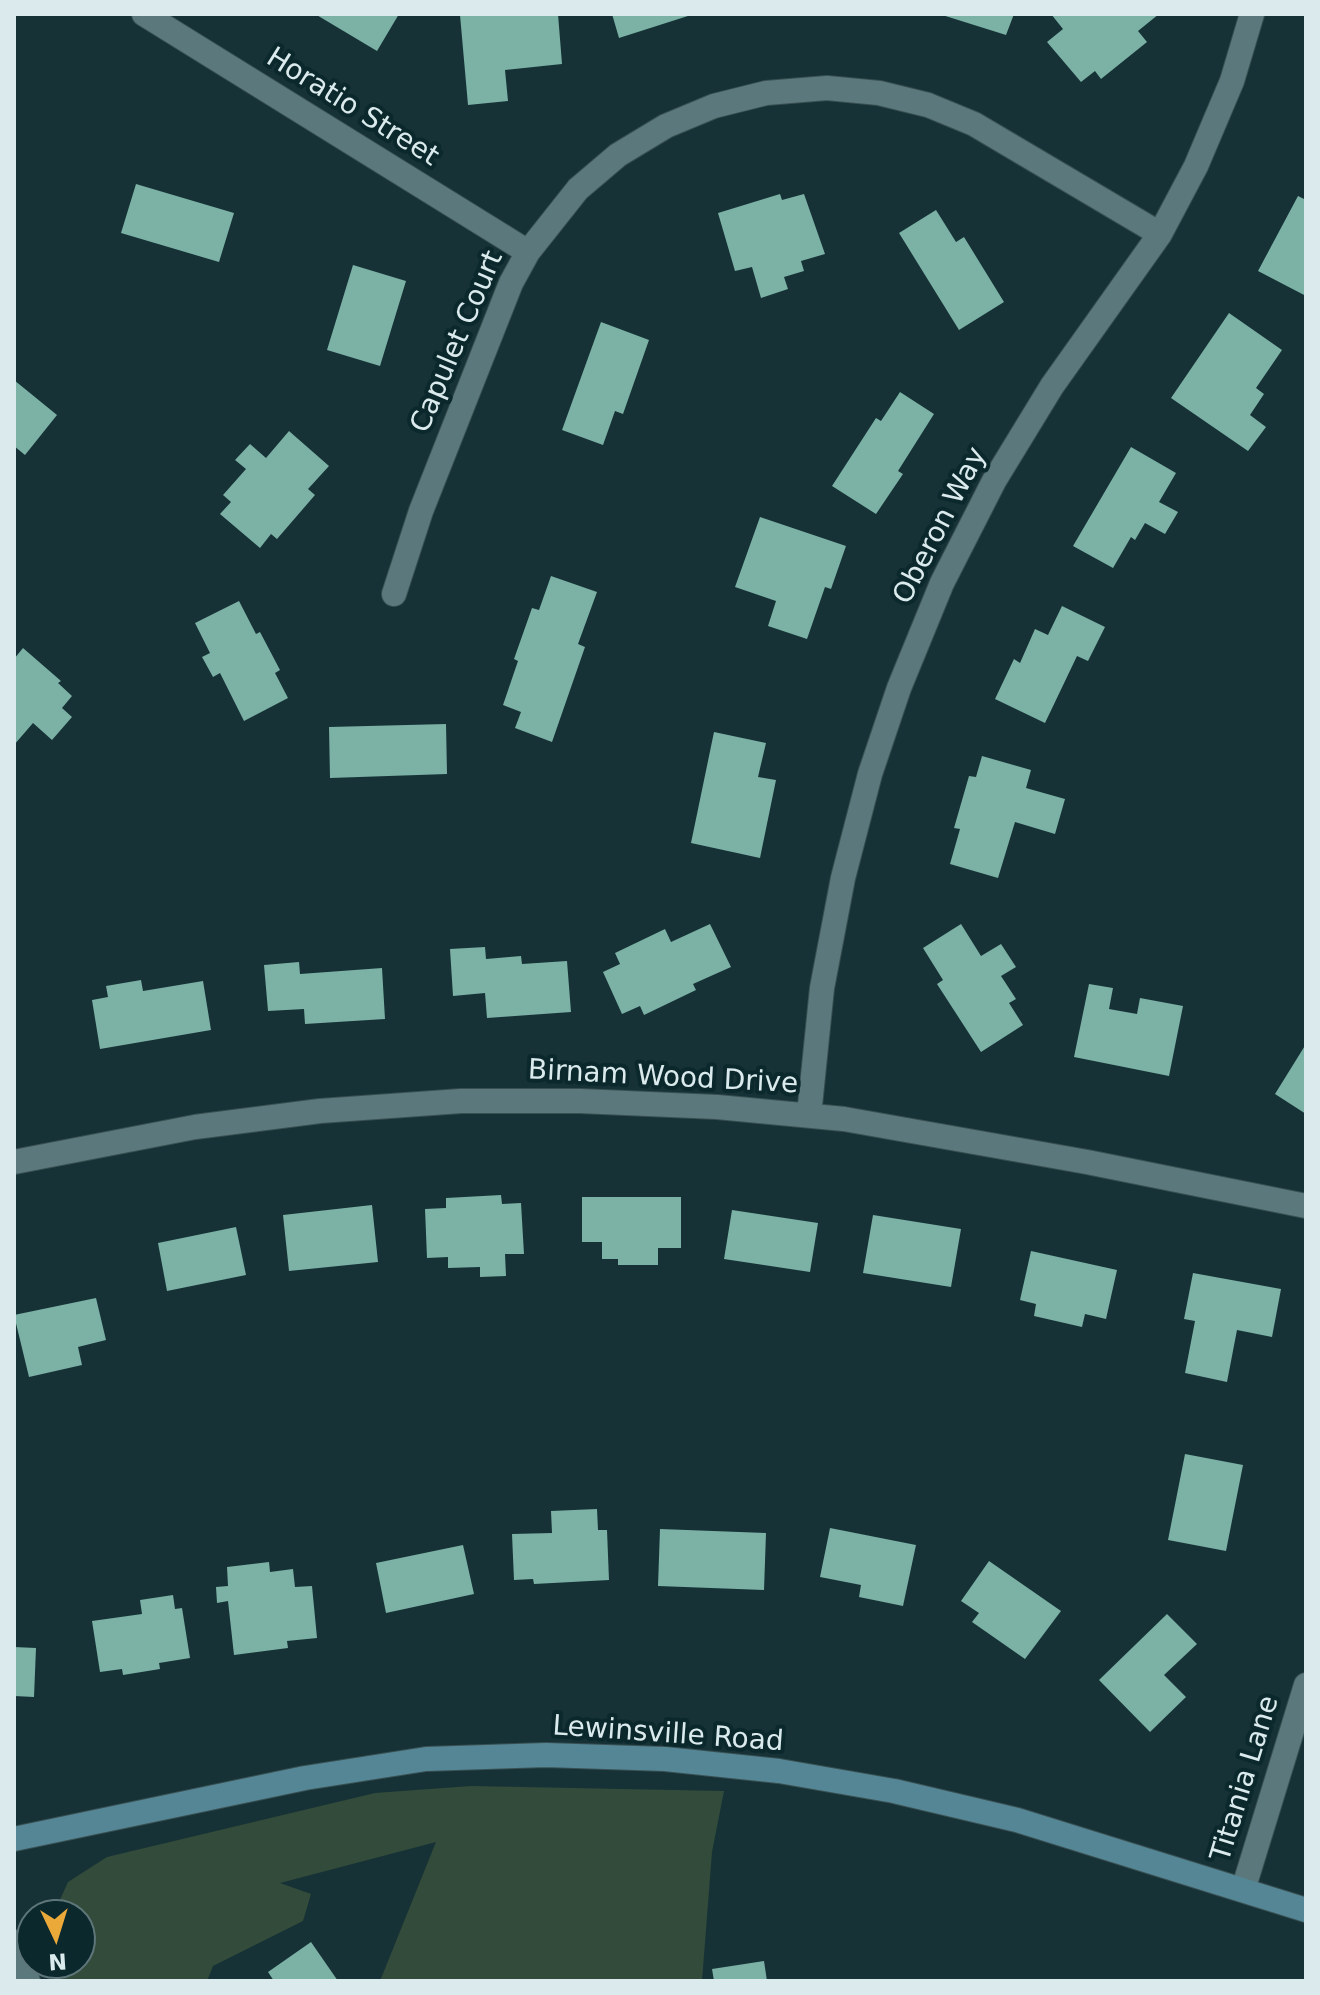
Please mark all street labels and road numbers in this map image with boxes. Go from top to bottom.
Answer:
street label: Horatio Street [260,42,444,174]
street label: Capulet Court [405,246,511,438]
street label: Oberon Way [887,442,995,610]
street label: Birnam Wood Drive [527,1054,799,1102]
street label: Titania Lane [1205,1692,1287,1866]
street label: Lewinsville Road [551,1710,785,1760]

